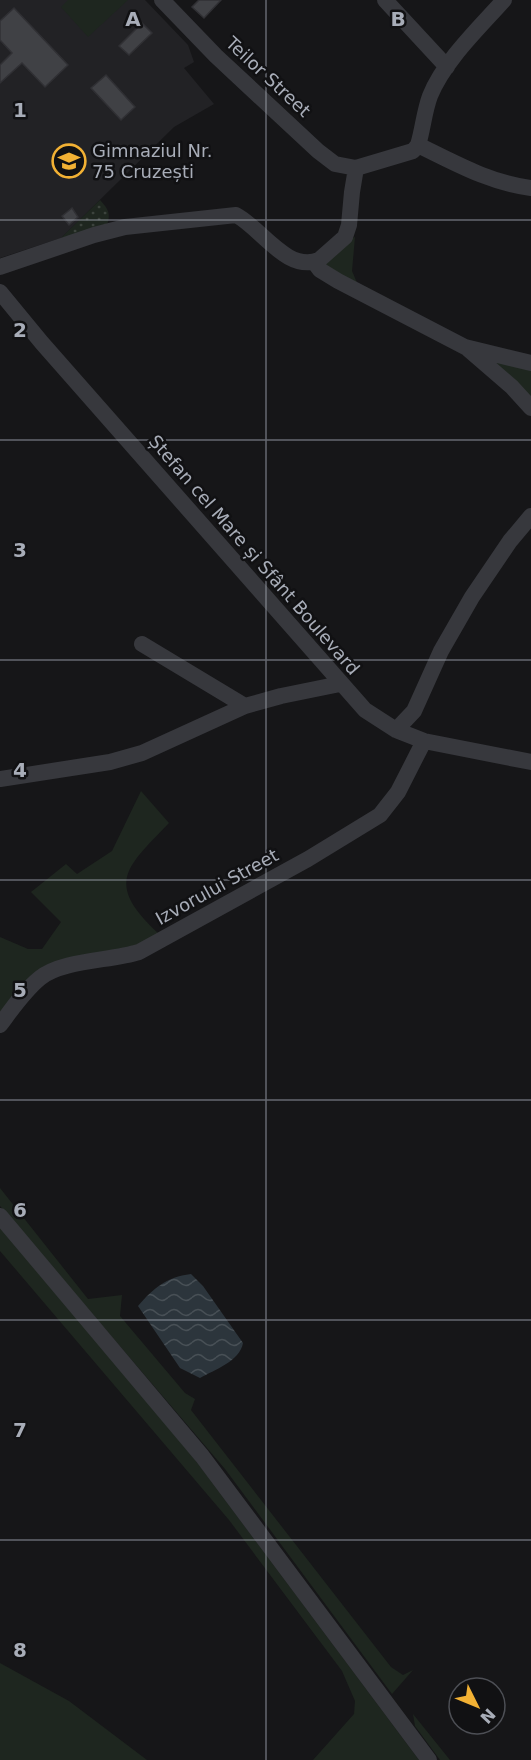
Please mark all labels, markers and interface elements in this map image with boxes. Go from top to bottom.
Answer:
text: A [125,7,141,31]
text: B [390,7,406,31]
street label: Teilor Street [221,31,315,121]
text: 1 [13,98,27,122]
place label: Gimnaziul Nr. 75 Cruzești [92,140,212,182]
school or university icon: Gimnaziul Nr. 75 Cruzești [51,143,87,179]
text: 2 [13,318,27,342]
street label: Ștefan cel Mare și Sfânt Boulevard [145,431,364,679]
text: 3 [13,538,27,562]
text: 4 [13,758,27,782]
street label: Izvorului Street [152,844,282,929]
text: 5 [13,978,27,1002]
text: 6 [13,1198,27,1222]
text: 7 [13,1418,27,1442]
text: 8 [13,1638,27,1662]
north arrow [447,1676,507,1736]
text: N [476,1705,499,1727]

